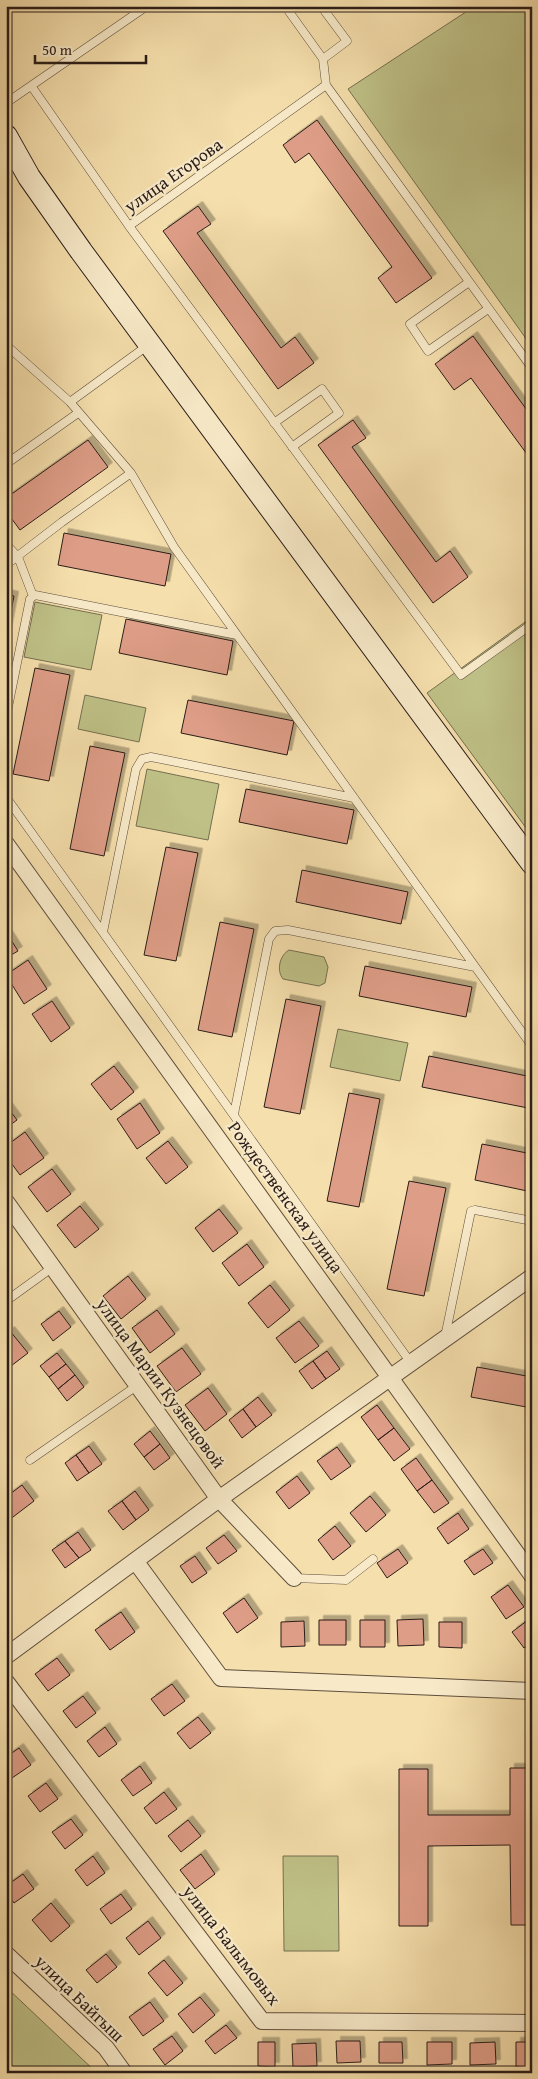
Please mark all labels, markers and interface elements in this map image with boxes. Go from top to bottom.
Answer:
scale bar [35,32,146,64]
text: 50 m [42,39,73,60]
street label: улица Егорова [117,131,228,220]
street label: Рождественская улица [222,1115,351,1279]
street label: улица Марии Кузнецовой [89,1291,232,1474]
street label: улица Балымовых [176,1878,288,2012]
street label: улица Байгыш [28,1947,131,2048]

